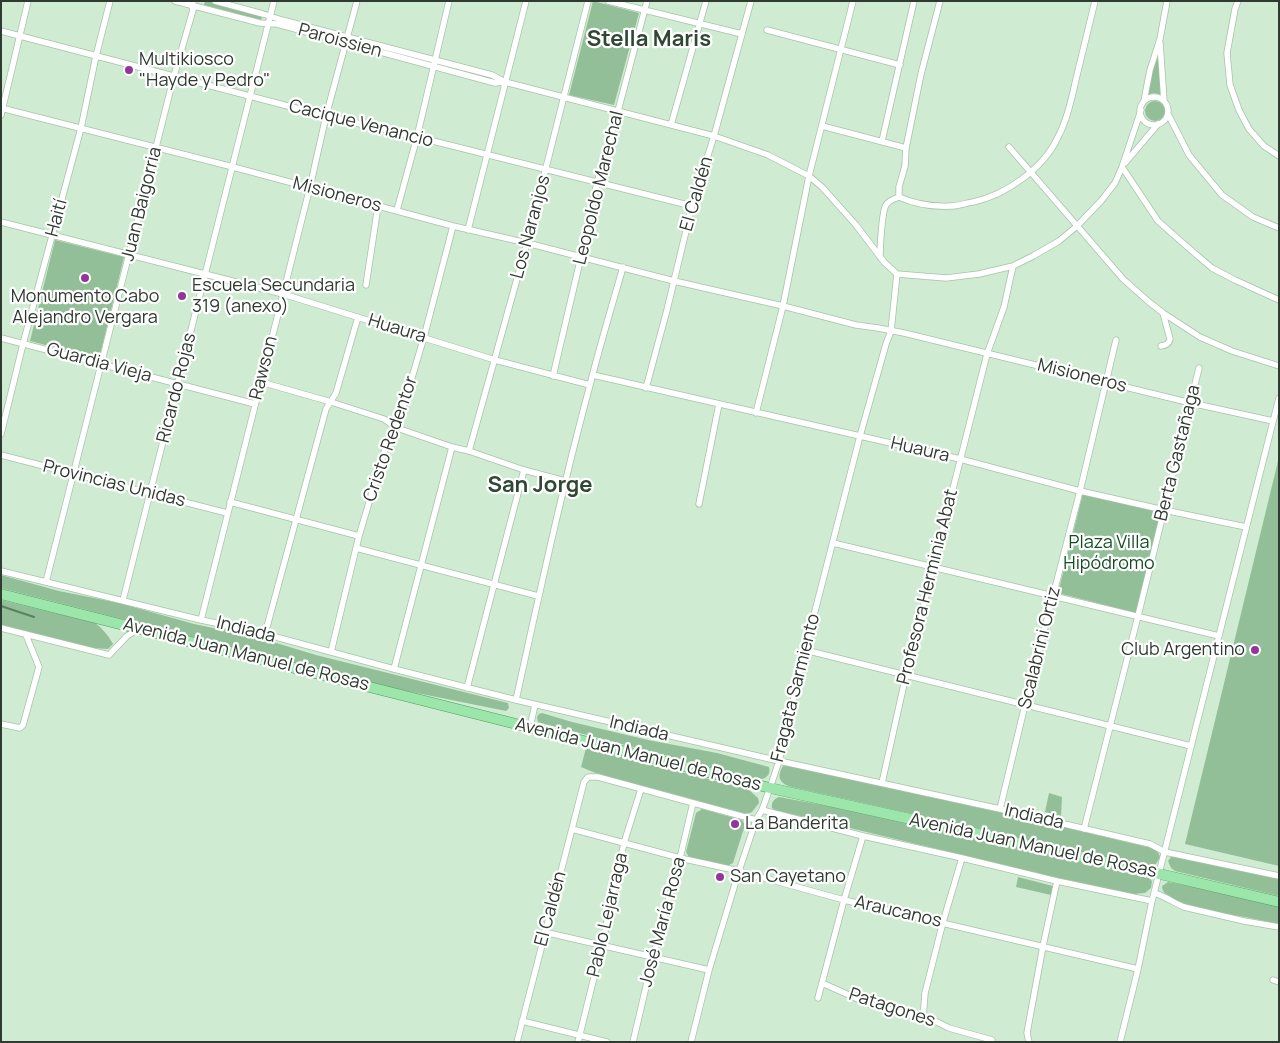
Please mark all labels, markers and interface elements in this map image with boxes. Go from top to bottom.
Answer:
street label: Paroissien [296,19,384,63]
district label: Stella Maris [587,27,711,53]
place label: Multikiosco "Hayde y Pedro" [139,49,270,92]
marker: Multikiosco "Hayde y Pedro" [123,64,135,76]
street label: Cacique Venancio [287,96,435,152]
street label: Leopoldo Marechal [569,109,629,267]
street label: Juan Baigorria [117,145,167,263]
street label: El Caldén [676,154,718,234]
street label: Misioneros [290,173,384,217]
street label: Los Naranjos [507,173,555,281]
street label: Haití [42,197,72,239]
marker: Monumento Cabo Alejandro Vergara [79,272,91,284]
place label: Escuela Secundaria 319 (anexo) [192,275,355,318]
place label: Monumento Cabo Alejandro Vergara [11,286,159,328]
marker: Escuela Secundaria 319 (anexo) [176,290,188,302]
street label: Huaura [365,310,429,348]
street label: Ricardo Rojas [153,331,201,445]
street label: Rawson [246,334,282,402]
street label: Guardia Vieja [44,339,154,387]
street label: Misioneros [1035,355,1129,397]
street label: Cristo Redentor [359,373,423,505]
street label: Berta Gastañaga [1151,383,1205,523]
street label: Huaura [888,433,952,467]
street label: Provincias Unidas [41,456,187,512]
district label: San Jorge [487,473,593,499]
street label: Profesora Herminia Abat [893,487,963,687]
park label: Plaza Villa Hipódromo [1063,532,1155,574]
street label: Scalabrini Ortiz [1014,585,1066,711]
street label: Indiada [214,612,278,648]
street label: Fragata Sarmiento [767,612,825,764]
street label: Avenida Juan Manuel de Rosas [121,614,371,696]
place label: Club Argentino [1121,639,1245,661]
marker: Club Argentino [1249,644,1261,656]
street label: Indiada [607,712,671,746]
street label: Avenida Juan Manuel de Rosas [513,714,763,796]
street label: Indiada [1002,800,1066,834]
street label: Avenida Juan Manuel de Rosas [907,809,1159,883]
place label: La Banderita [745,813,849,835]
marker: La Banderita [729,818,741,830]
street label: Pablo Lejarraga [583,851,633,979]
street label: José María Rosa [635,855,691,989]
place label: San Cayetano [730,866,846,888]
street label: El Caldén [531,869,571,949]
marker: San Cayetano [714,871,726,883]
street label: Araucanos [852,891,944,933]
street label: Patagones [846,984,938,1032]

